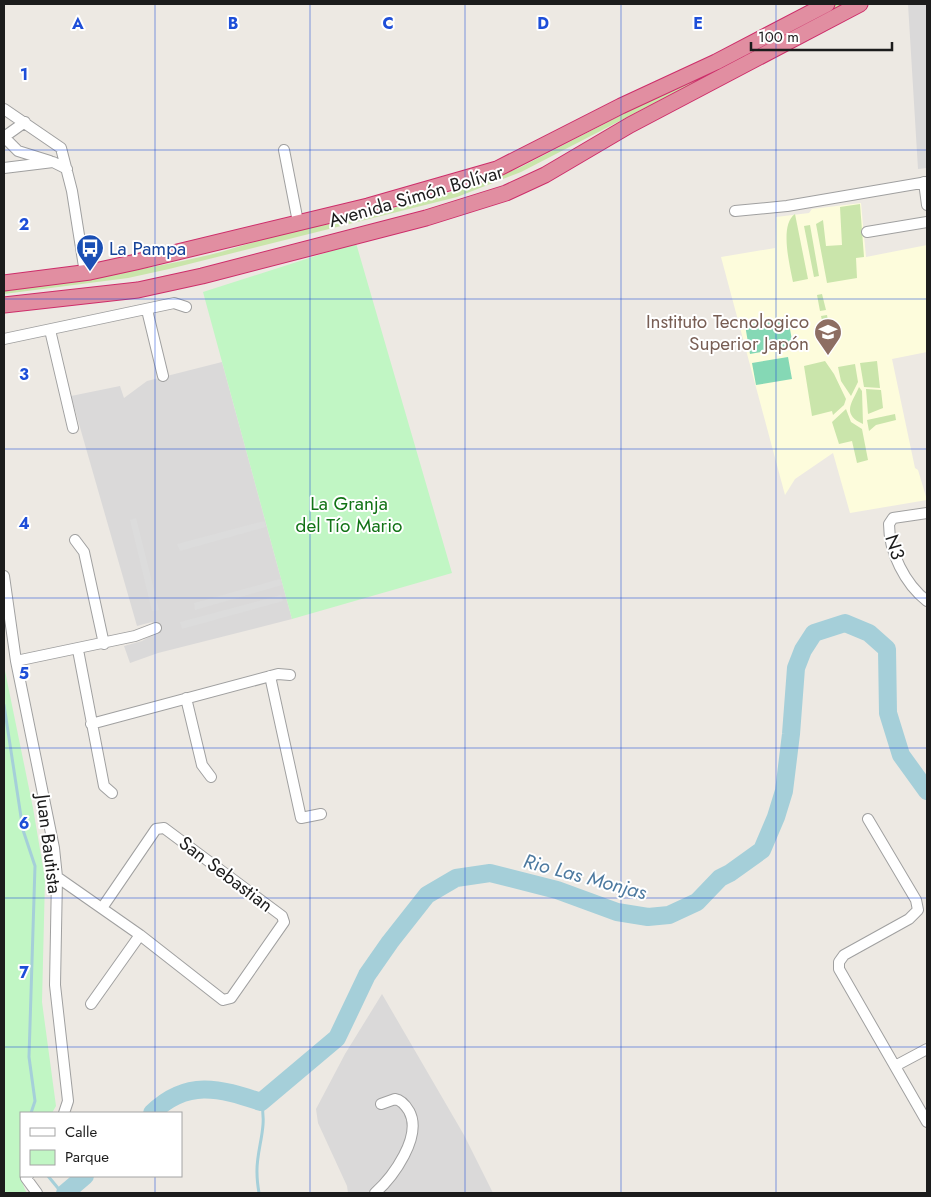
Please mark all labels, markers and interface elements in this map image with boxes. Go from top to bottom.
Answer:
text: A [71,12,84,35]
text: B [228,12,238,35]
text: C [382,12,394,35]
text: D [537,12,549,35]
text: E [693,12,703,35]
scale bar [751,20,892,52]
text: 100 m [758,26,799,48]
text: 1 [20,63,28,86]
street label: Avenida Simón Bolívar [325,158,507,234]
text: 2 [19,213,29,236]
bus stop icon: La Pampa [75,233,105,272]
place label: La Pampa [109,235,186,262]
place label: Instituto Tecnologico Superior Japón [646,308,809,357]
school or university icon: Instituto Tecnologico Superior Japón [813,317,843,356]
text: 3 [19,363,29,386]
park label: La Granja del Tío Mario [296,490,402,539]
text: 4 [18,512,30,535]
street label: N3 [878,531,912,563]
text: 5 [19,662,29,685]
street label: Juan Bautista [29,790,68,895]
text: 6 [19,812,29,835]
street label: San Sebastian [173,830,279,918]
water label: Rio Las Monjas [520,847,650,907]
text: 7 [19,961,29,984]
legend [20,1112,182,1177]
text: Calle [65,1121,97,1143]
text: Parque [65,1146,109,1168]

